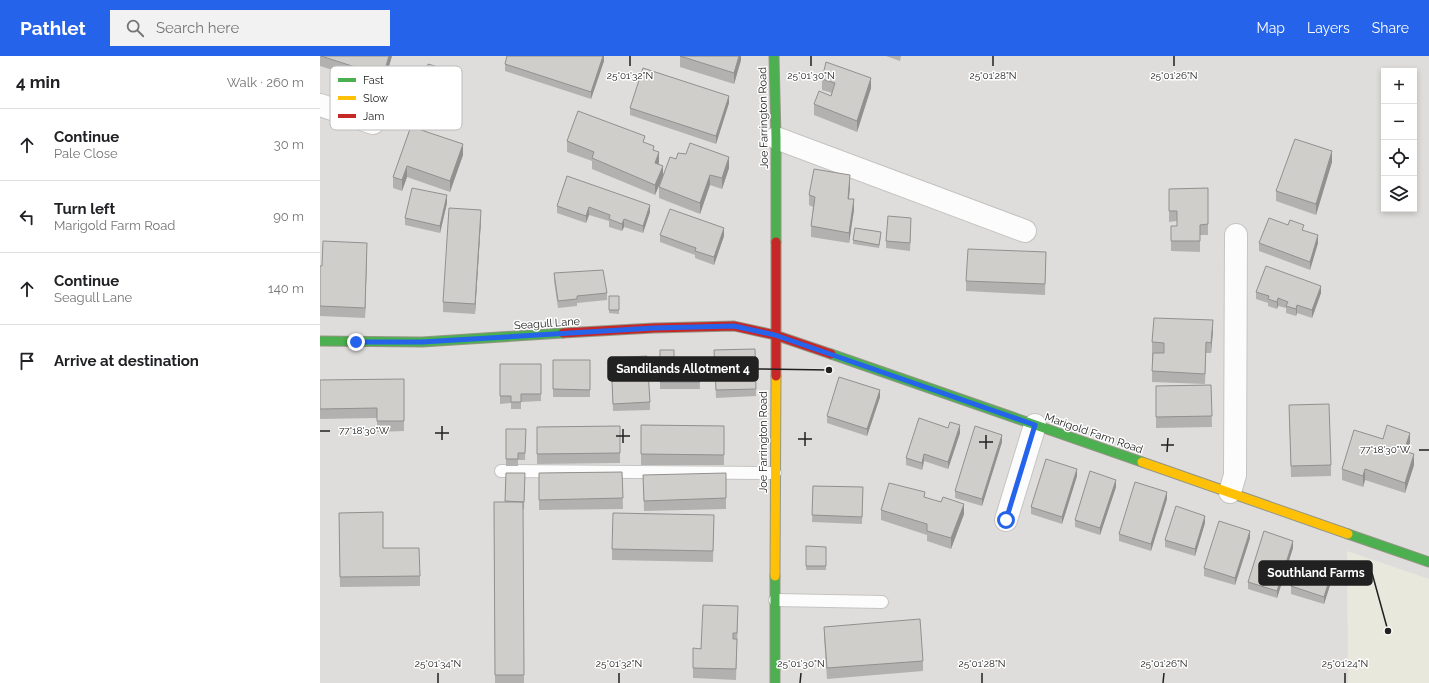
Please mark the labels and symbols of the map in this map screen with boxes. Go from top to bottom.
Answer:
legend [330,66,462,130]
street label: Joe Farrington Road [756,67,771,169]
text: 25°01'32"N [607,70,653,81]
text: 25°01'30"N [787,70,835,81]
text: 25°01'28"N [969,70,1017,81]
text: 25°01'26"N [1150,70,1198,81]
text: Fast [363,74,384,87]
text: Slow [363,92,388,105]
text: Jam [363,110,384,123]
street label: Seagull Lane [514,315,581,332]
route end [347,333,365,351]
callout: Sandilands Allotment 4 [608,357,758,381]
text: Sandilands Allotment 4 [616,362,750,376]
street label: Joe Farrington Road [757,391,770,493]
street label: Marigold Farm Road [1043,411,1145,456]
text: 77°18'30"W [339,425,390,436]
text: 77°18'30"W [1360,444,1411,455]
route start [997,511,1015,529]
callout: Southland Farms [1259,561,1372,585]
text: Southland Farms [1267,566,1365,580]
text: 25°01'34"N [415,658,461,669]
text: 25°01'32"N [596,658,642,669]
text: 25°01'30"N [777,658,825,669]
text: 25°01'28"N [958,658,1006,669]
text: 25°01'26"N [1140,658,1188,669]
text: 25°01'24"N [1322,658,1368,669]

